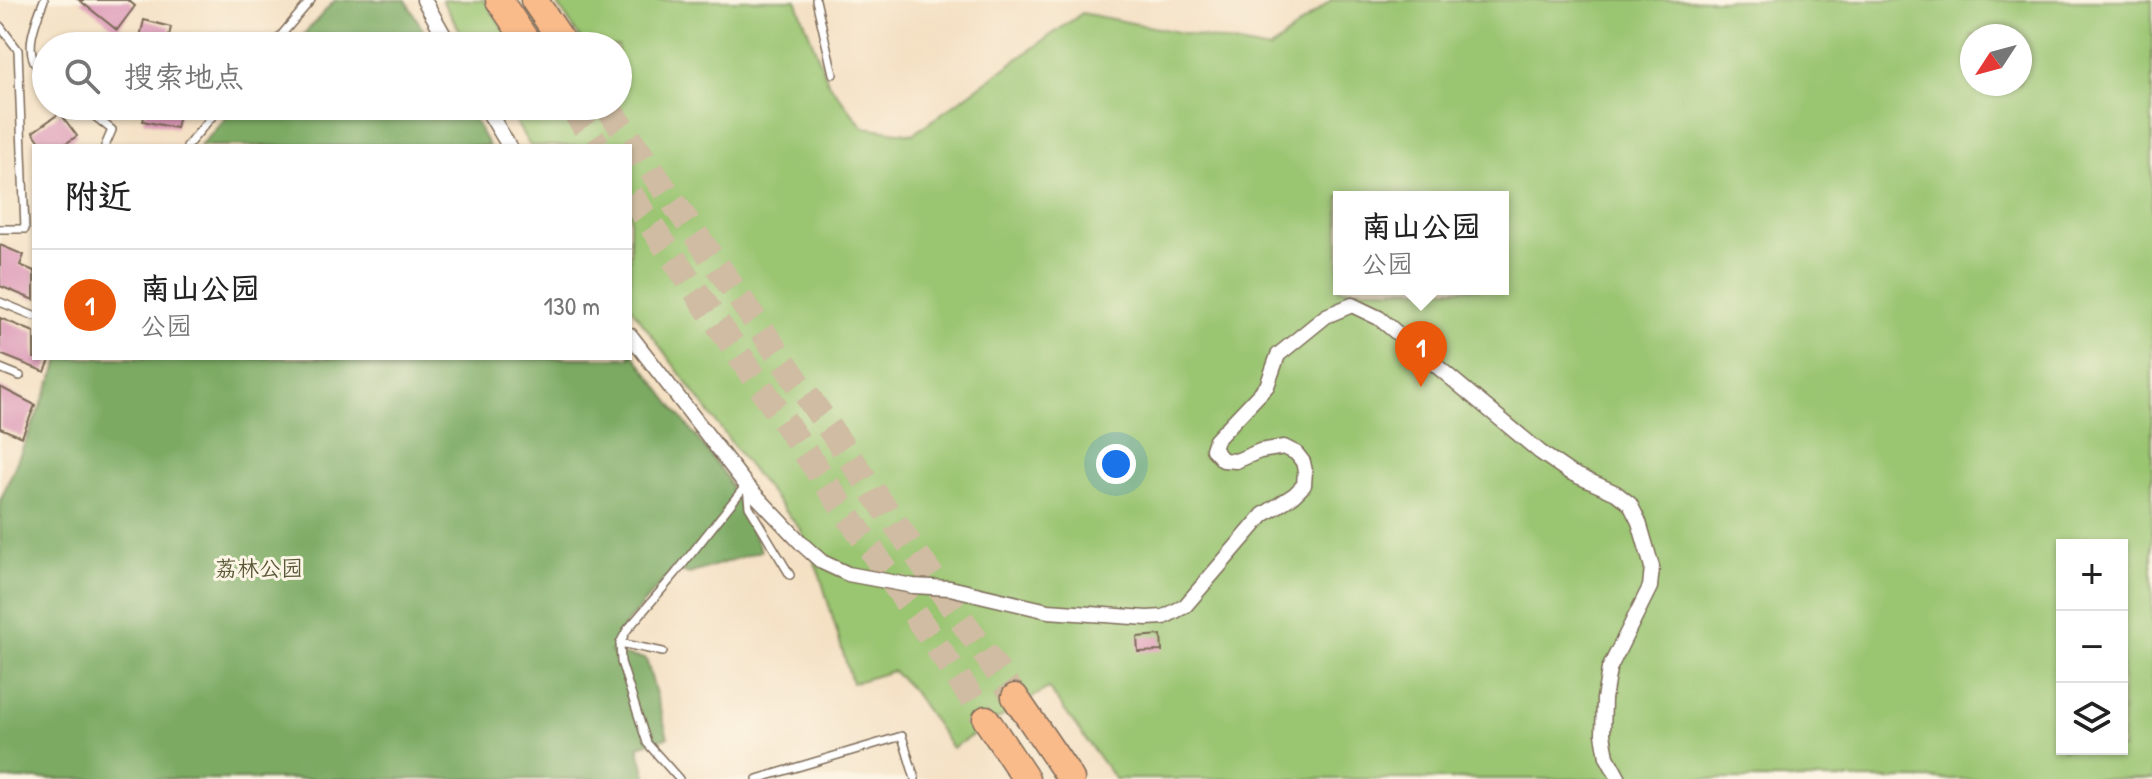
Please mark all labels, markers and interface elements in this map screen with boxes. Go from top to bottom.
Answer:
north arrow [1960,24,2032,96]
search box [32,32,632,120]
icon: search [60,54,104,98]
text: 搜索地点 [124,56,244,96]
text: 附近 [64,173,132,219]
popup [1333,191,1509,295]
text: 南山公园 [1361,206,1481,246]
text: 公园 [1361,246,1413,281]
text: 南山公园 [140,268,260,308]
text: 1 [85,288,95,323]
text: 130 m [544,288,600,323]
text: 公园 [140,308,192,343]
pin: 1 [1395,321,1447,387]
your location [1096,444,1136,484]
map controls [2056,539,2128,755]
button: + [2056,539,2128,611]
park label: 荔林公园 [215,553,303,583]
button: − [2056,611,2128,683]
button: layers [2056,683,2128,755]

